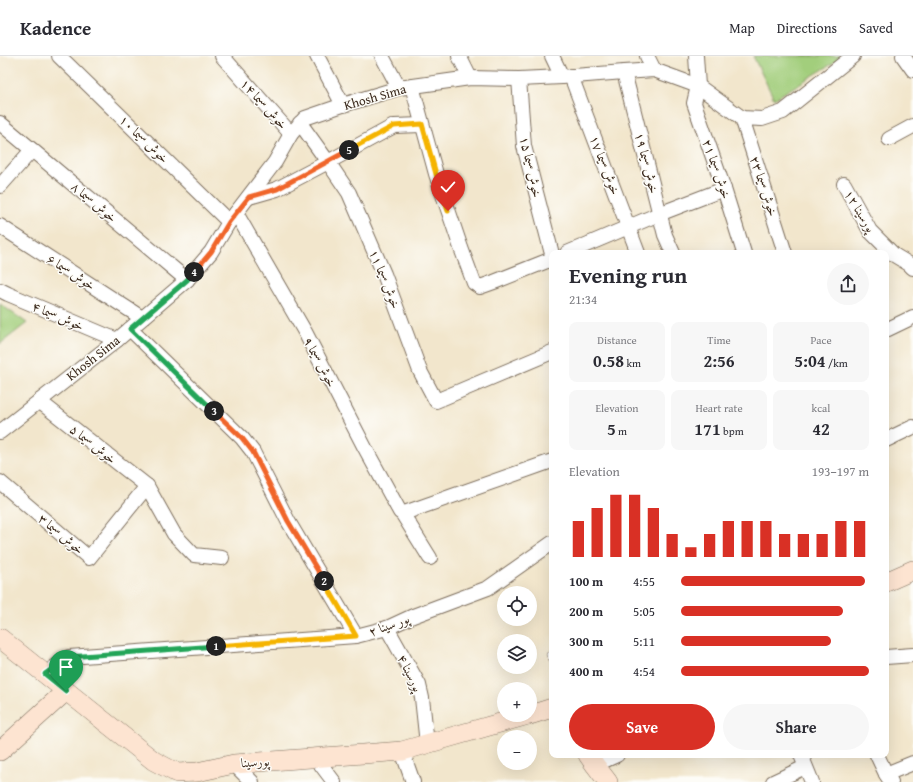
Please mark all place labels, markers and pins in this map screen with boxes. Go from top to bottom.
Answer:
pin: 5 [339,140,359,160]
pin [431,170,465,211]
pin: 4 [184,262,204,282]
pin: 3 [204,401,224,421]
pin: 2 [314,571,334,591]
pin: 1 [206,636,226,656]
pin [49,650,83,691]

